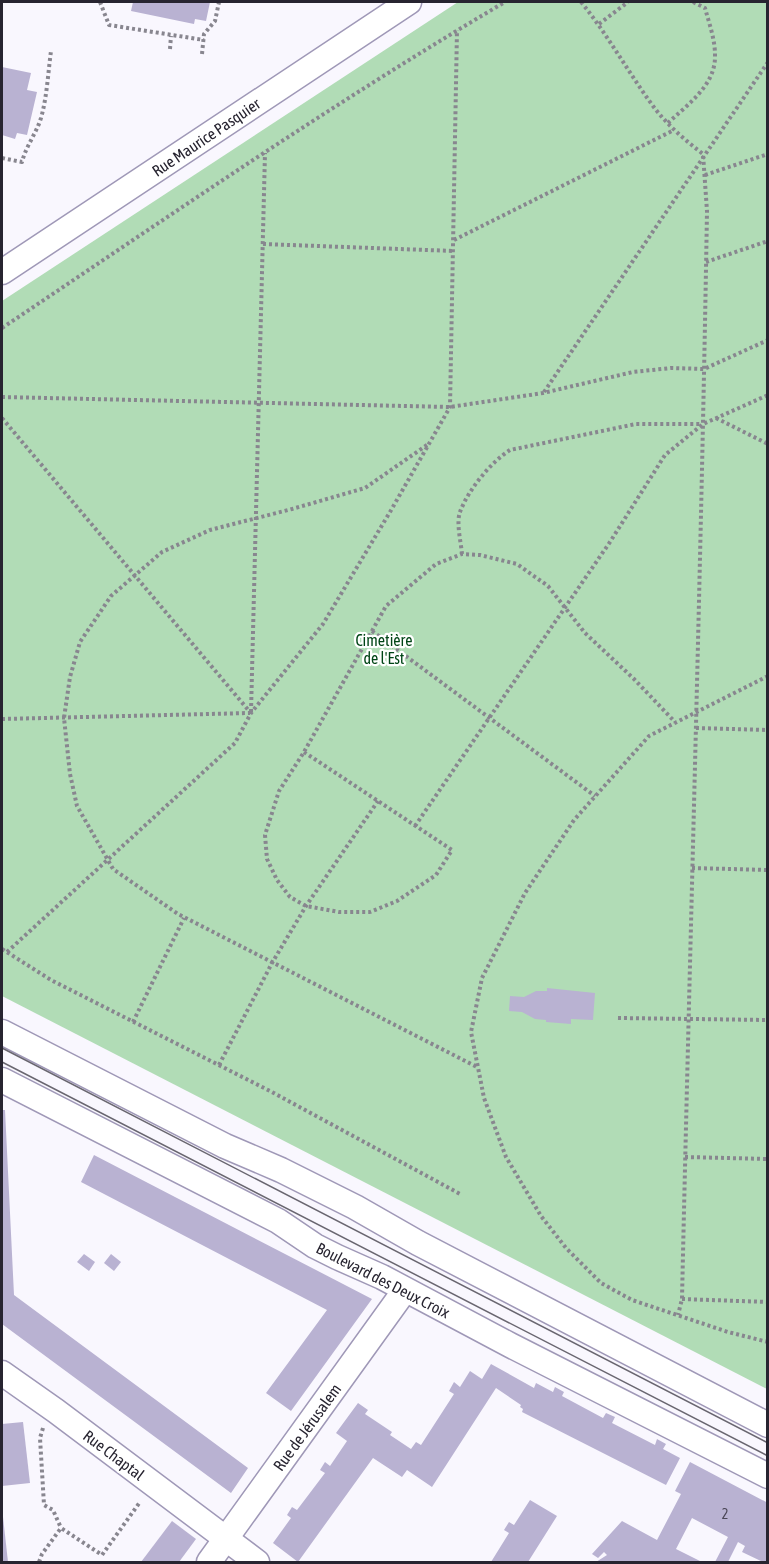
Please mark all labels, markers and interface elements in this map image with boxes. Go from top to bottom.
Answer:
street label: Rue Maurice Pasquier [149,94,264,181]
park label: Cimetière de l'Est [355,631,413,667]
street label: Boulevard des Deux Croix [313,1239,453,1322]
street label: Rue de Jérusalem [269,1380,345,1474]
street label: Rue Chaptal [79,1426,149,1485]
house number: 2 [722,1506,728,1522]

